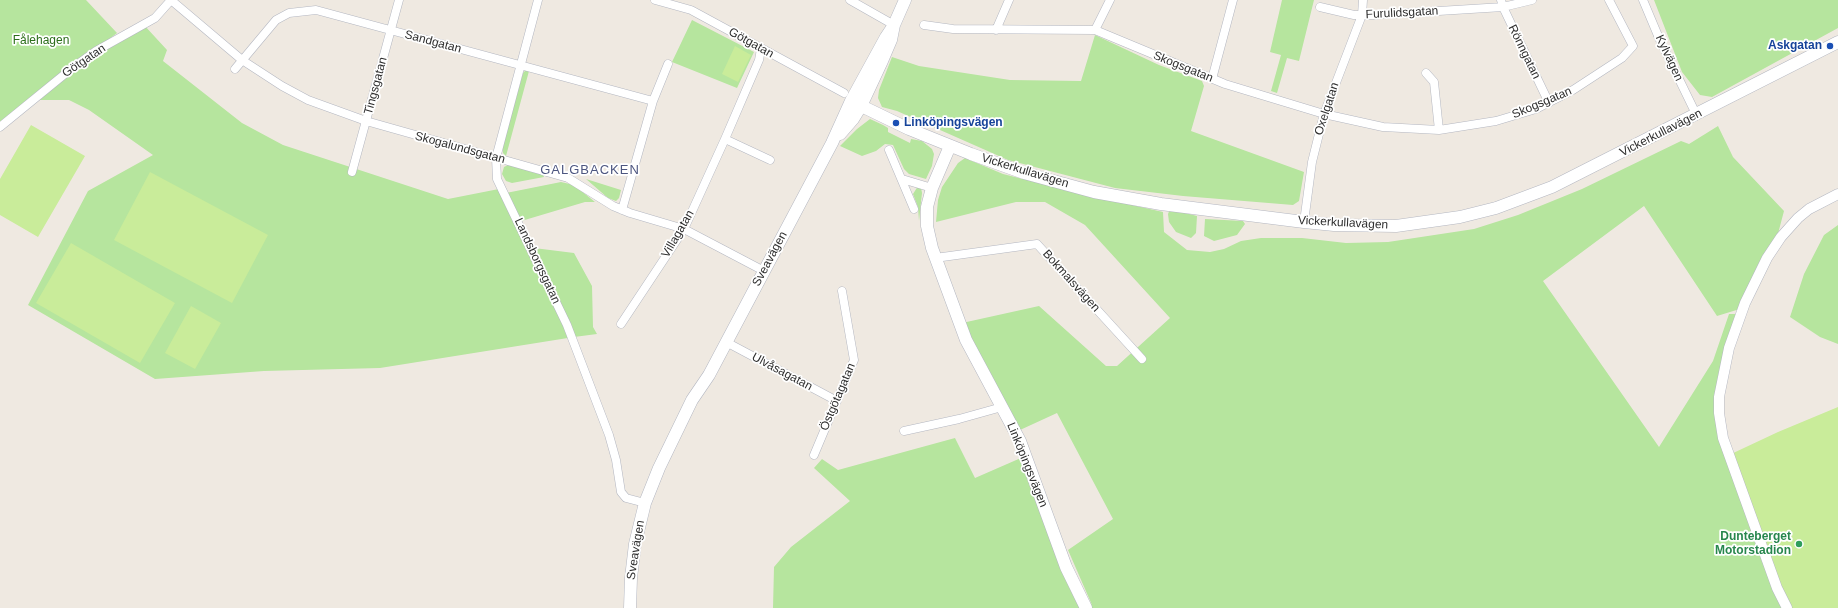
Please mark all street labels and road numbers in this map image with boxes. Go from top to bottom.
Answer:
street label: Furulidsgatan [1365,4,1439,22]
street label: Rönngatan [1505,22,1543,82]
street label: Götgatan [726,25,776,61]
street label: Sandgatan [403,28,463,56]
street label: Kylvägen [1652,33,1686,83]
street label: Götgatan [60,41,108,81]
street label: Skogsgatan [1151,48,1215,86]
street label: Tingsgatan [361,56,391,116]
street label: Oxelgatan [1312,81,1342,137]
street label: Skogsgatan [1510,84,1574,122]
street label: Vickerkullavägen [1617,106,1705,160]
street label: Skogalundsgatan [413,129,507,167]
street label: Vickerkullavägen [980,151,1070,191]
street label: Villagatan [659,208,697,260]
street label: Vickerkullavägen [1297,213,1389,233]
street label: Landsborgsgatan [511,216,563,306]
street label: Sveavägen [750,229,790,289]
street label: Bokmalsvägen [1039,247,1103,315]
street label: Ulvåsagatan [749,350,815,394]
street label: Östgötagatan [817,361,859,433]
street label: Linköpingsvägen [1003,421,1051,509]
street label: Sveavägen [624,519,648,581]

